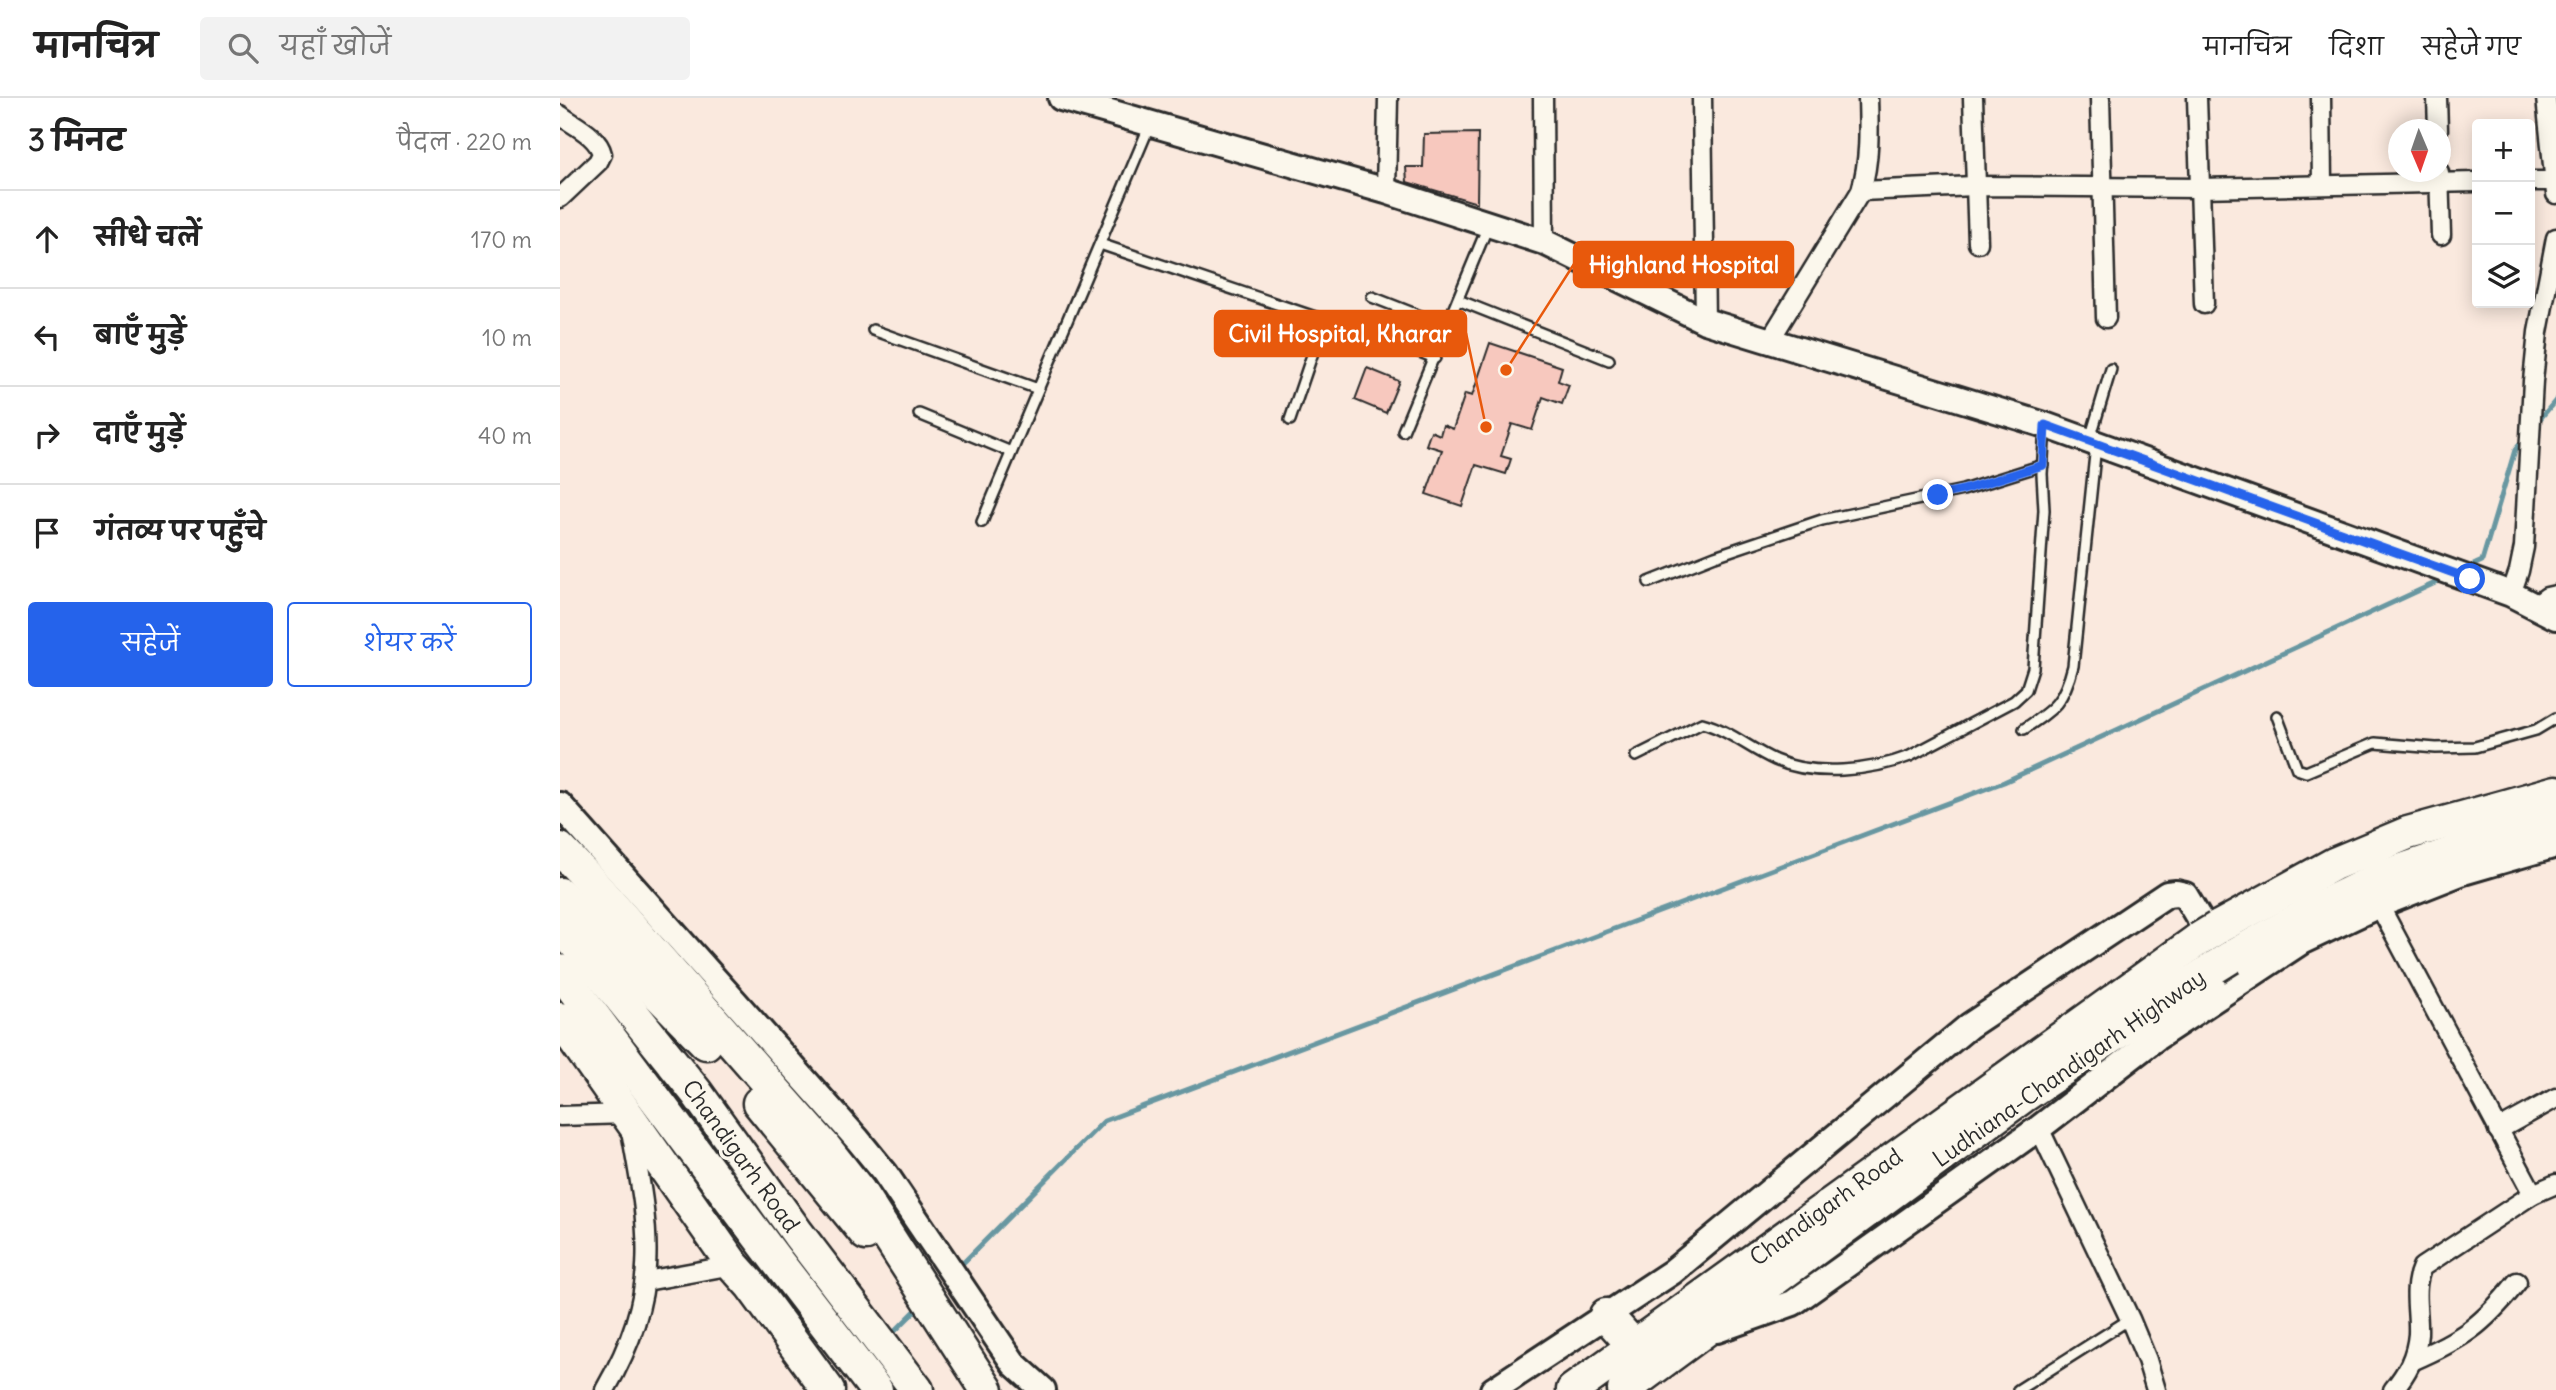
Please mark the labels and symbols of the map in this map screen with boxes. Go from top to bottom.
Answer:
north arrow [2388,119,2451,182]
callout: Highland Hospital [1574,242,1793,287]
text: Highland Hospital [1589,249,1779,279]
callout: Civil Hospital, Kharar [1215,311,1466,356]
text: Civil Hospital, Kharar [1228,318,1452,348]
route end [1922,479,1953,510]
route start [2454,563,2485,594]
street label: Ludhiana-Chandigarh Highway [1927,962,2211,1173]
street label: Chandigarh Road [676,1074,806,1238]
street label: Chandigarh Road [1744,1142,1908,1272]

